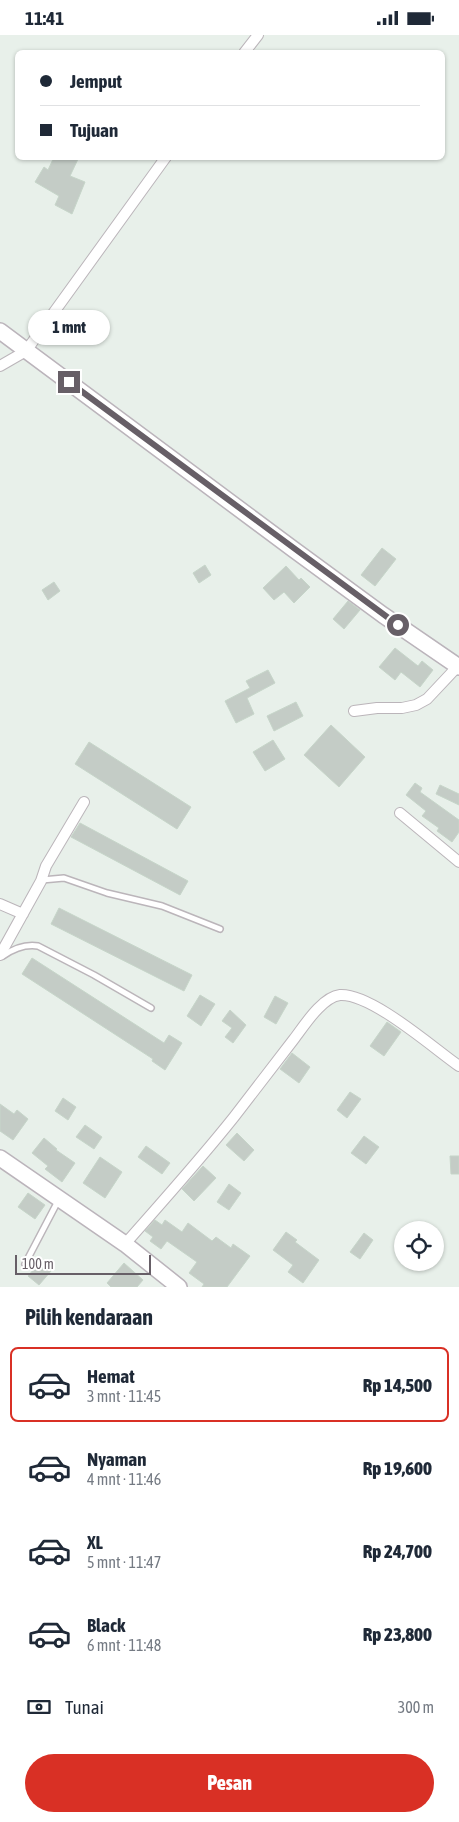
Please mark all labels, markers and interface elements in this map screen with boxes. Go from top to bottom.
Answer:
text: 11:41 [25,7,64,29]
text: Jemput [70,70,122,92]
text: Tujuan [70,119,118,141]
callout: 1 mnt [28,309,110,345]
text: 1 mnt [52,318,86,336]
route end [58,371,80,393]
route start [387,614,409,636]
map controls [394,1221,444,1271]
button: locate [394,1221,444,1271]
scale bar [15,1252,151,1275]
text: 100 m [22,1256,54,1272]
text: Pilih kendaraan [25,1304,153,1330]
icon: car [27,1362,72,1407]
text: Hemat [87,1365,135,1387]
text: Rp 14,500 [363,1374,432,1396]
text: 3 mnt · 11:45 [87,1387,161,1405]
icon: car [27,1445,72,1490]
text: Nyaman [87,1448,146,1470]
text: Rp 19,600 [363,1457,432,1479]
text: 4 mnt · 11:46 [87,1470,161,1488]
icon: car [27,1528,72,1573]
text: XL [87,1531,103,1553]
text: Rp 24,700 [363,1540,432,1562]
text: 5 mnt · 11:47 [87,1553,161,1571]
icon: car [27,1611,72,1656]
text: Black [87,1614,125,1636]
text: Rp 23,800 [363,1623,432,1645]
text: 6 mnt · 11:48 [87,1636,161,1654]
icon: cash [25,1693,53,1721]
text: Tunai [65,1696,104,1718]
text: 300 m [398,1698,434,1716]
button: Pesan [25,1754,434,1812]

